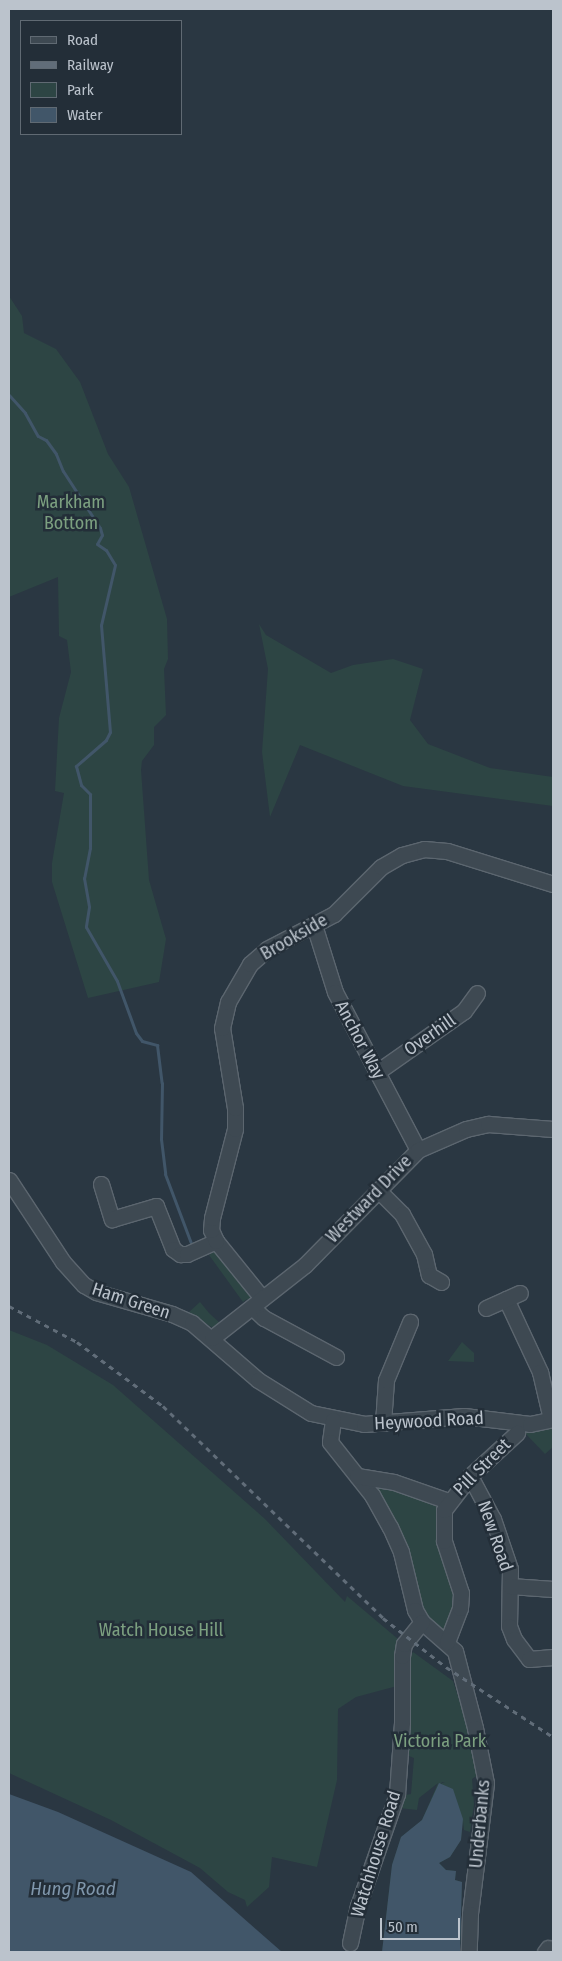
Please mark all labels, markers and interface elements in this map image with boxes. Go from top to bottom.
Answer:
legend [20,20,182,135]
text: Road [67,31,98,49]
text: Railway [67,56,114,74]
text: Park [67,81,94,99]
text: Water [67,106,102,124]
park label: Markham Bottom [37,492,105,534]
street label: Brookside [257,909,331,965]
street label: Anchor Way [330,997,390,1083]
street label: Overhill [400,1010,460,1060]
street label: Westward Drive [322,1151,416,1247]
street label: Ham Green [89,1278,173,1324]
street label: Heywood Road [374,1407,484,1435]
street label: Pill Street [449,1434,515,1500]
street label: New Road [473,1498,517,1574]
park label: Watch House Hill [99,1619,223,1641]
park label: Victoria Park [394,1730,486,1752]
street label: Underbanks [465,1779,495,1869]
street label: Watchhouse Road [347,1788,405,1920]
water label: Hung Road [30,1878,116,1900]
scale bar [382,1908,462,1940]
text: 50 m [388,1918,418,1936]

